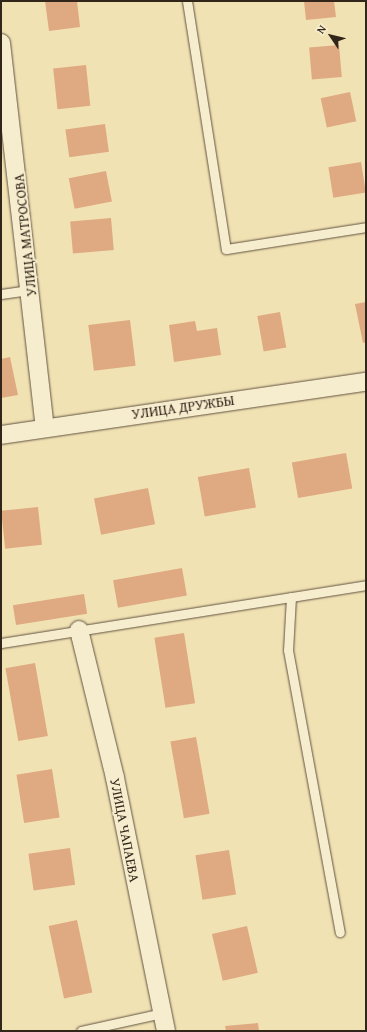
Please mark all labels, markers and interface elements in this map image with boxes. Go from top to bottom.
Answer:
north arrow [311,16,351,56]
text: N [313,22,330,37]
street label: УЛИЦА МАТРОСОВА [10,173,40,297]
street label: УЛИЦА ДРУЖБЫ [131,391,235,423]
street label: УЛИЦА ЧАПАЕВА [107,777,143,883]

